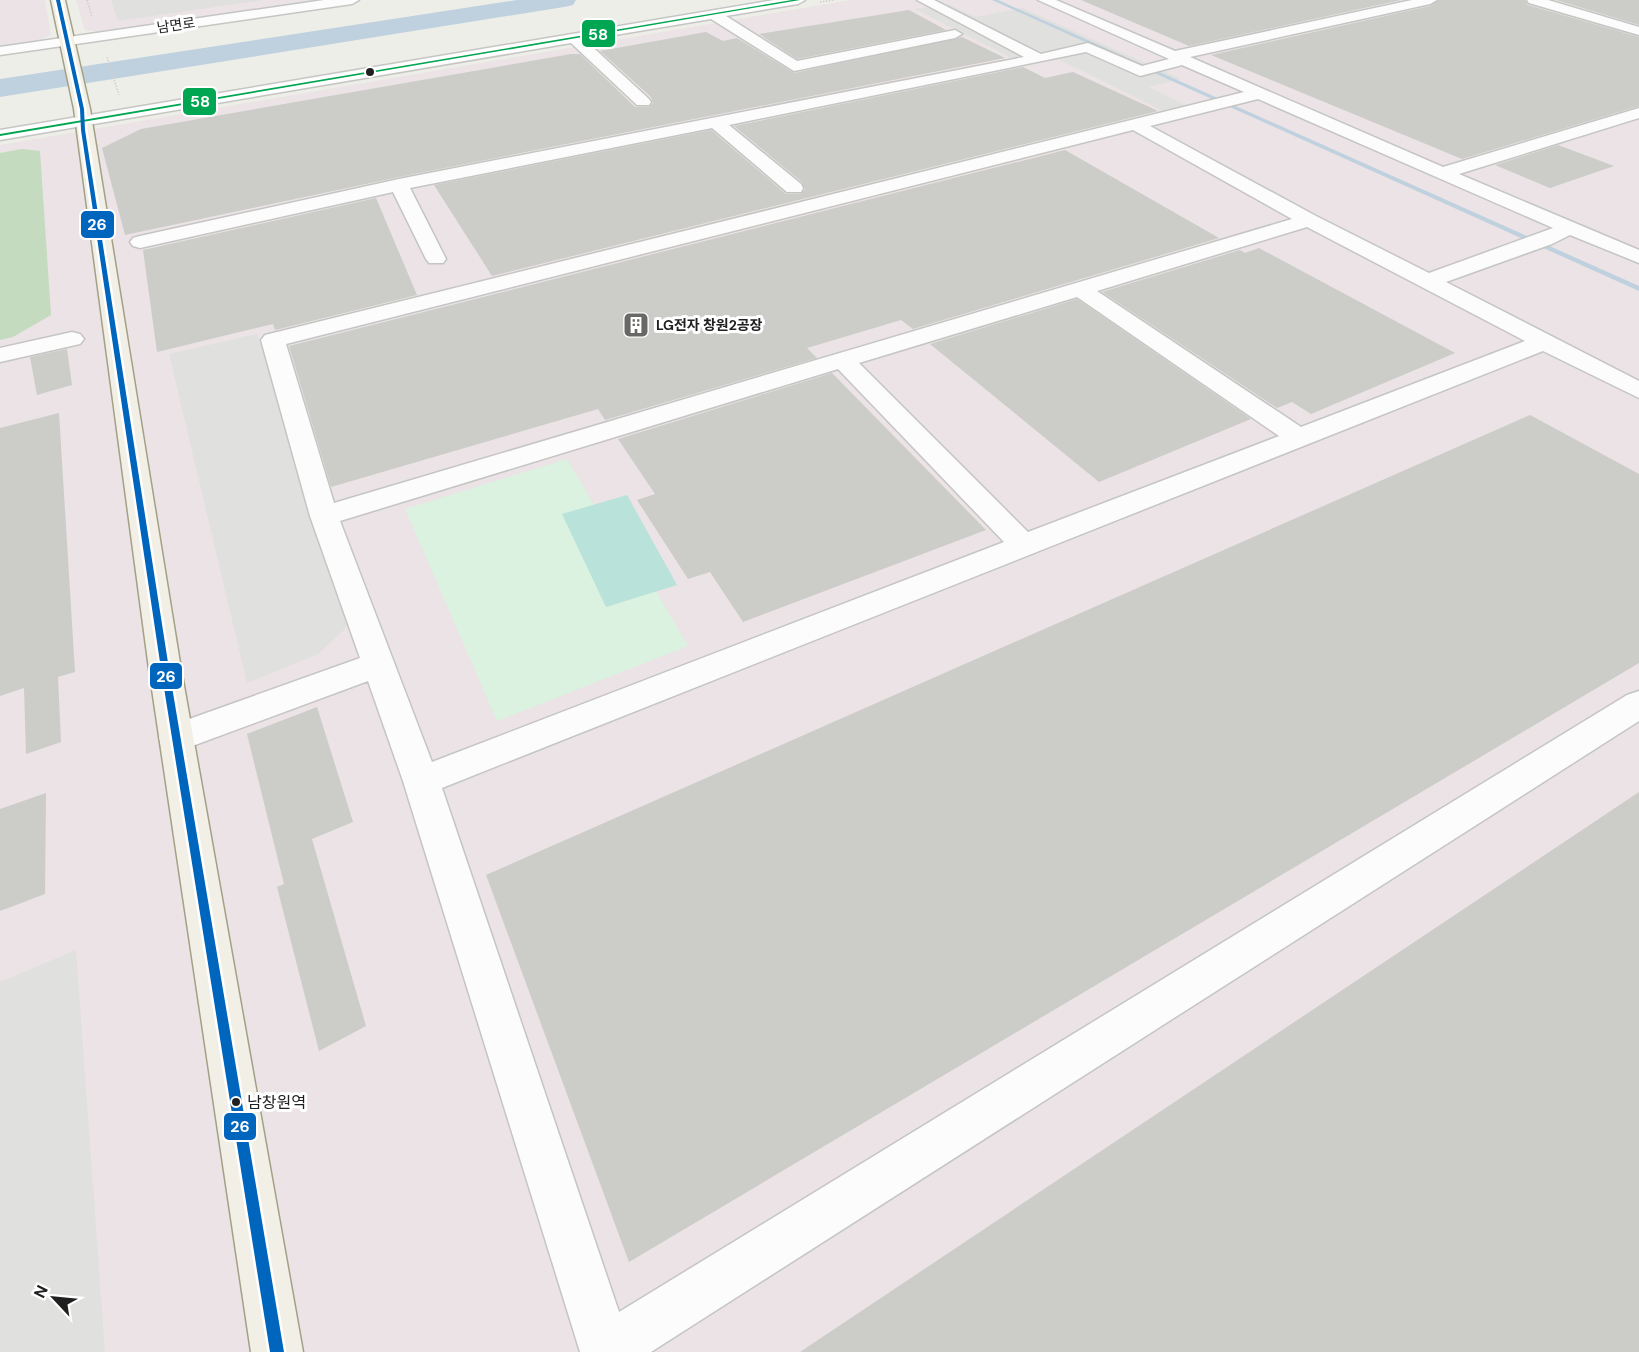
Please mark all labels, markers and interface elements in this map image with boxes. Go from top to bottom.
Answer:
street label: 남면로 [156,13,197,37]
line badge: 58 [581,19,616,48]
text: 58 [588,24,608,45]
unlabelled marker [364,66,376,78]
line badge: 58 [182,87,217,116]
text: 58 [190,91,210,112]
line badge: 26 [80,210,115,239]
text: 26 [87,214,107,235]
building icon: LG전자 창원2공장 [621,310,651,340]
place label: LG전자 창원2공장 [656,316,763,334]
line badge: 26 [149,662,183,690]
text: 26 [156,666,176,687]
place label: 남창원역 [247,1092,306,1113]
marker: 남창원역 [230,1096,242,1108]
line badge: 26 [223,1112,257,1141]
text: 26 [230,1116,250,1137]
north arrow [24,1268,84,1328]
text: N [29,1282,53,1301]

